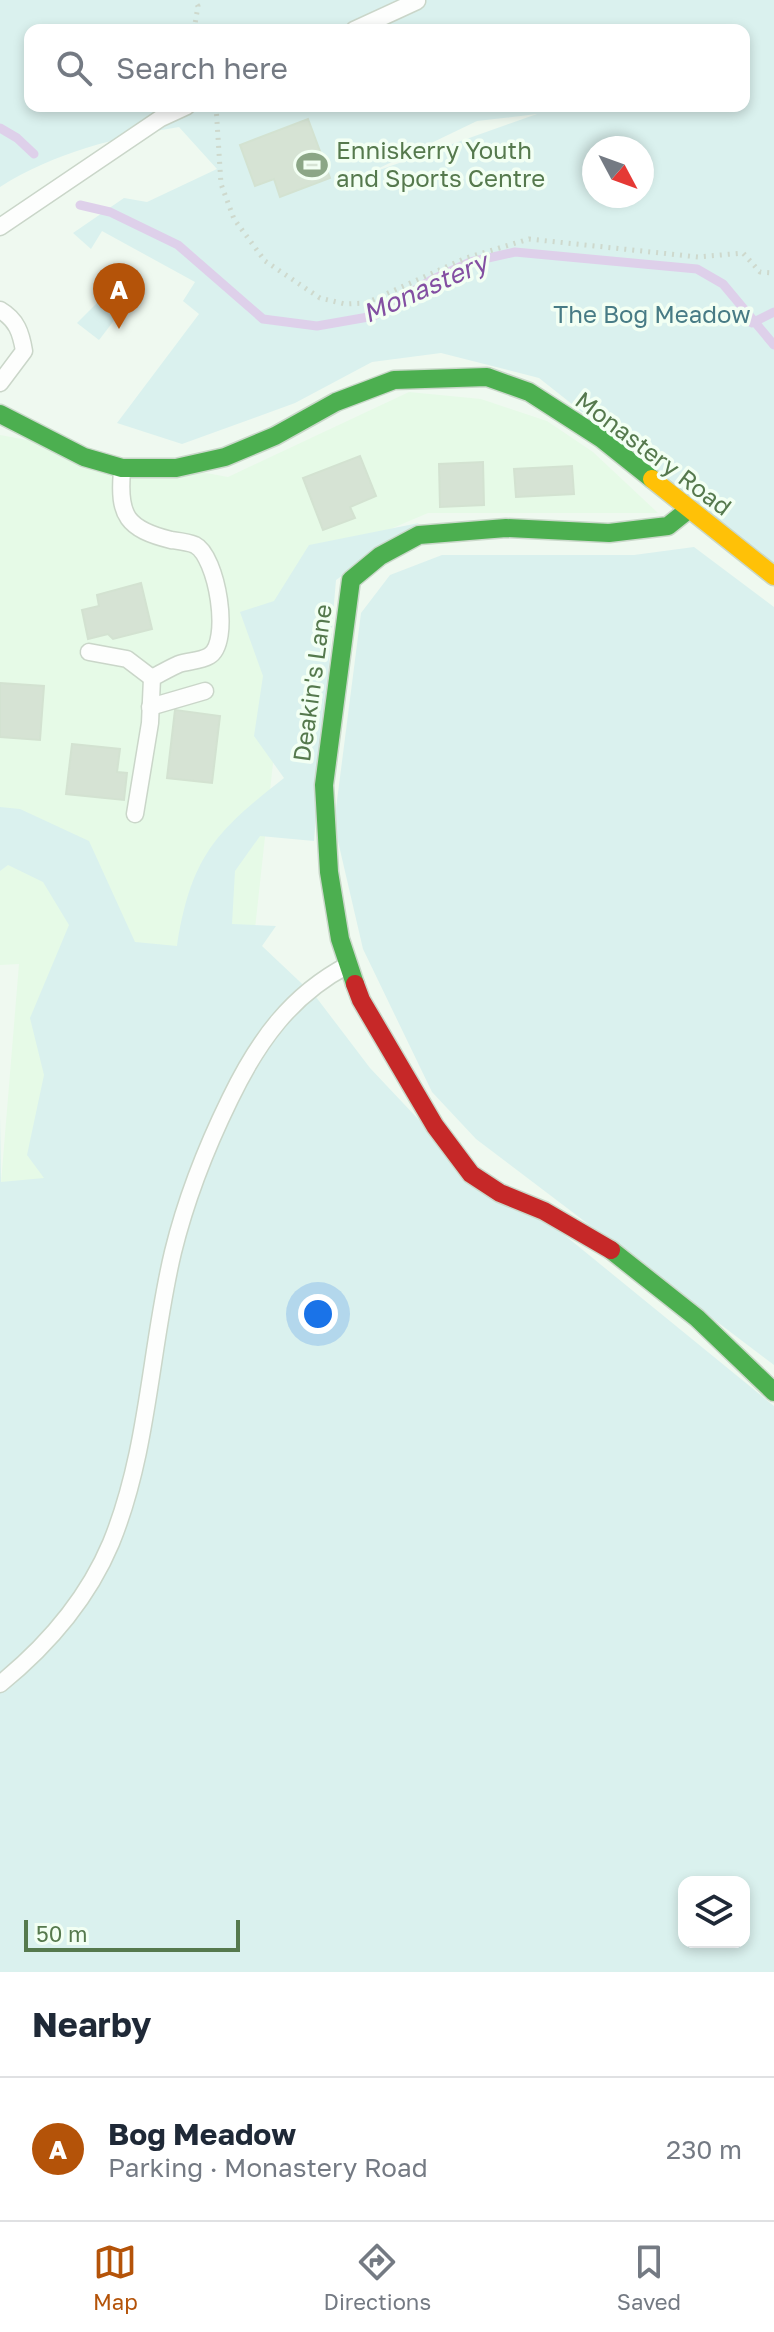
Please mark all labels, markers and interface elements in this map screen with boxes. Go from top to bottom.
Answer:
search box [24,24,750,112]
icon: search [52,46,96,90]
text: Search here [116,50,288,86]
place label: Enniskerry Youth and Sports Centre [336,135,545,192]
north arrow [582,136,654,208]
sports icon: Enniskerry Youth and Sports Centre [295,148,329,182]
water label: Monastery [358,245,495,329]
pin: A [93,263,145,329]
park label: The Bog Meadow [553,299,751,328]
street label: Monastery Road [570,385,738,521]
street label: Deakin's Lane [286,602,337,764]
your location [298,1294,338,1334]
map controls [678,1876,750,1948]
button: layers [678,1876,750,1948]
scale bar [24,1916,240,1952]
text: 50 m [36,1920,87,1947]
text: Nearby [32,2004,152,2044]
text: Bog Meadow [108,2116,296,2152]
text: A [49,2134,67,2165]
text: 230 m [666,2134,742,2165]
text: Parking · Monastery Road [108,2152,428,2183]
tab: Map [93,2240,138,2315]
tab: Directions [324,2240,431,2315]
tab: Saved [617,2240,681,2315]

